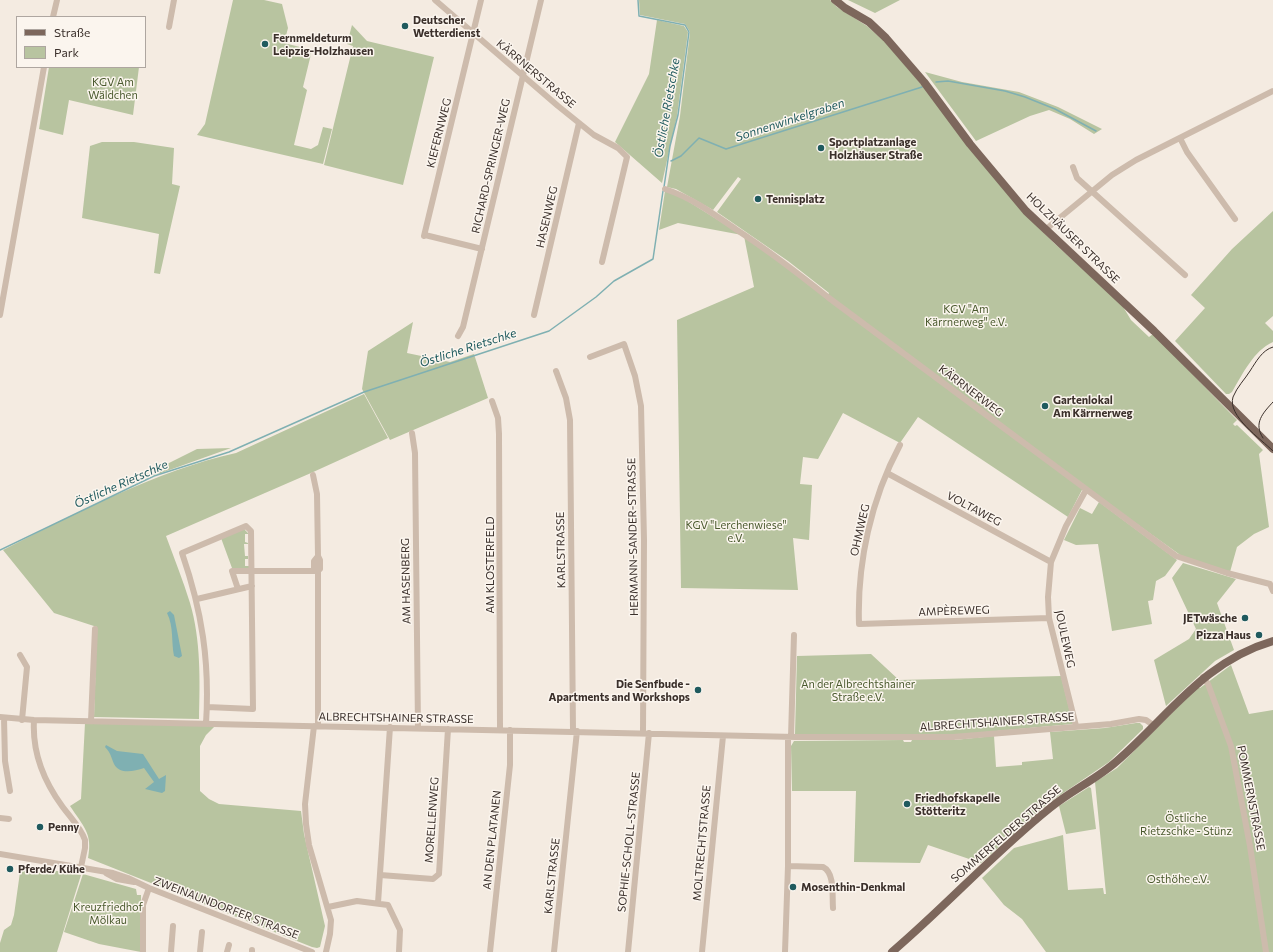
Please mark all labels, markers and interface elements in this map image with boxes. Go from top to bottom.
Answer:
place label: Deutscher Wetterdienst [413,13,480,39]
legend [16,16,146,68]
marker: Deutscher Wetterdienst [400,21,410,31]
text: Straße [54,25,90,39]
place label: Fernmeldeturm Leipzig-Holzhausen [273,31,373,57]
street label: KÄRRNERSTRASSE [494,37,578,111]
marker: Fernmeldeturm Leipzig-Holzhausen [260,39,270,49]
text: Park [54,45,79,59]
water label: Östliche Rietschke [651,57,683,159]
park label: KGV Am Wäldchen [88,75,138,101]
water label: Sonnenwinkelgraben [734,96,846,144]
street label: KIEFERNWEG [424,97,454,169]
street label: RICHARD-SPRINGER-WEG [469,97,513,235]
place label: Sportplatzanlage Holzhäuser Straße [829,135,922,161]
marker: Sportplatzanlage Holzhäuser Straße [816,143,826,153]
street label: HASENWEG [533,185,561,249]
street label: HOLZHÄUSER STRASSE [1024,190,1122,286]
place label: Tennisplatz [766,192,825,206]
marker: Tennisplatz [753,194,763,204]
park label: KGV "Am Kärrnerweg" e.V. [925,302,1007,328]
water label: Östliche Rietschke [418,326,518,370]
street label: KÄRRNERWEG [936,362,1006,420]
place label: Gartenlokal Am Kärrnerweg [1053,393,1133,419]
marker: Gartenlokal Am Kärrnerweg [1040,401,1050,411]
water label: Östliche Rietschke [72,457,170,511]
street label: HERMANN-SANDER-STRASSE [625,458,641,616]
street label: VOLTAWEG [944,489,1004,529]
street label: OHMWEG [848,503,872,557]
street label: KARLSTRASSE [554,512,568,588]
street label: AM KLOSTERFELD [483,516,497,614]
park label: KGV "Lerchenwiese" e.V. [685,518,787,544]
street label: AM HASENBERG [399,538,413,624]
street label: AMPÈREWEG [918,603,990,619]
street label: JOULEWEG [1052,609,1078,669]
place label: JETwäsche [1183,611,1237,625]
marker: JETwäsche [1240,613,1250,623]
place label: Pizza Haus [1196,628,1251,642]
marker: Pizza Haus [1254,630,1264,640]
place label: Die Senfbude - Apartments and Workshops [549,677,690,703]
park label: An der Albrechtshainer Straße e.V. [801,677,915,703]
marker: Die Senfbude - Apartments and Workshops [693,685,703,695]
street label: ALBRECHTSHAINER STRASSE [318,710,474,726]
street label: ALBRECHTSHAINER STRASSE [919,710,1075,734]
street label: POMMERNSTRASSE [1234,744,1268,852]
street label: SOPHIE-SCHOLL-STRASSE [615,771,643,913]
street label: MORELLENWEG [422,776,442,864]
street label: SOMMERFELDER STRASSE [948,783,1064,885]
street label: MOLTRECHTSTRASSE [690,785,714,901]
street label: AN DEN PLATANEN [480,790,504,890]
place label: Friedhofskapelle Stötteritz [915,791,1000,817]
marker: Friedhofskapelle Stötteritz [902,799,912,809]
park label: Östliche Rietzschke - Stünz [1140,811,1232,837]
place label: Penny [48,820,79,834]
marker: Penny [35,822,45,832]
street label: KARLSTRASSE [541,837,563,915]
place label: Pferde/ Kühe [18,862,85,876]
marker: Pferde/ Kühe [5,864,15,874]
park label: Osthöhe e.V. [1147,872,1209,886]
street label: ZWEINAUNDORFER STRASSE [151,874,301,942]
place label: Mosenthin-Denkmal [801,880,905,894]
marker: Mosenthin-Denkmal [788,882,798,892]
park label: Kreuzfriedhof Mölkau [73,900,143,926]

